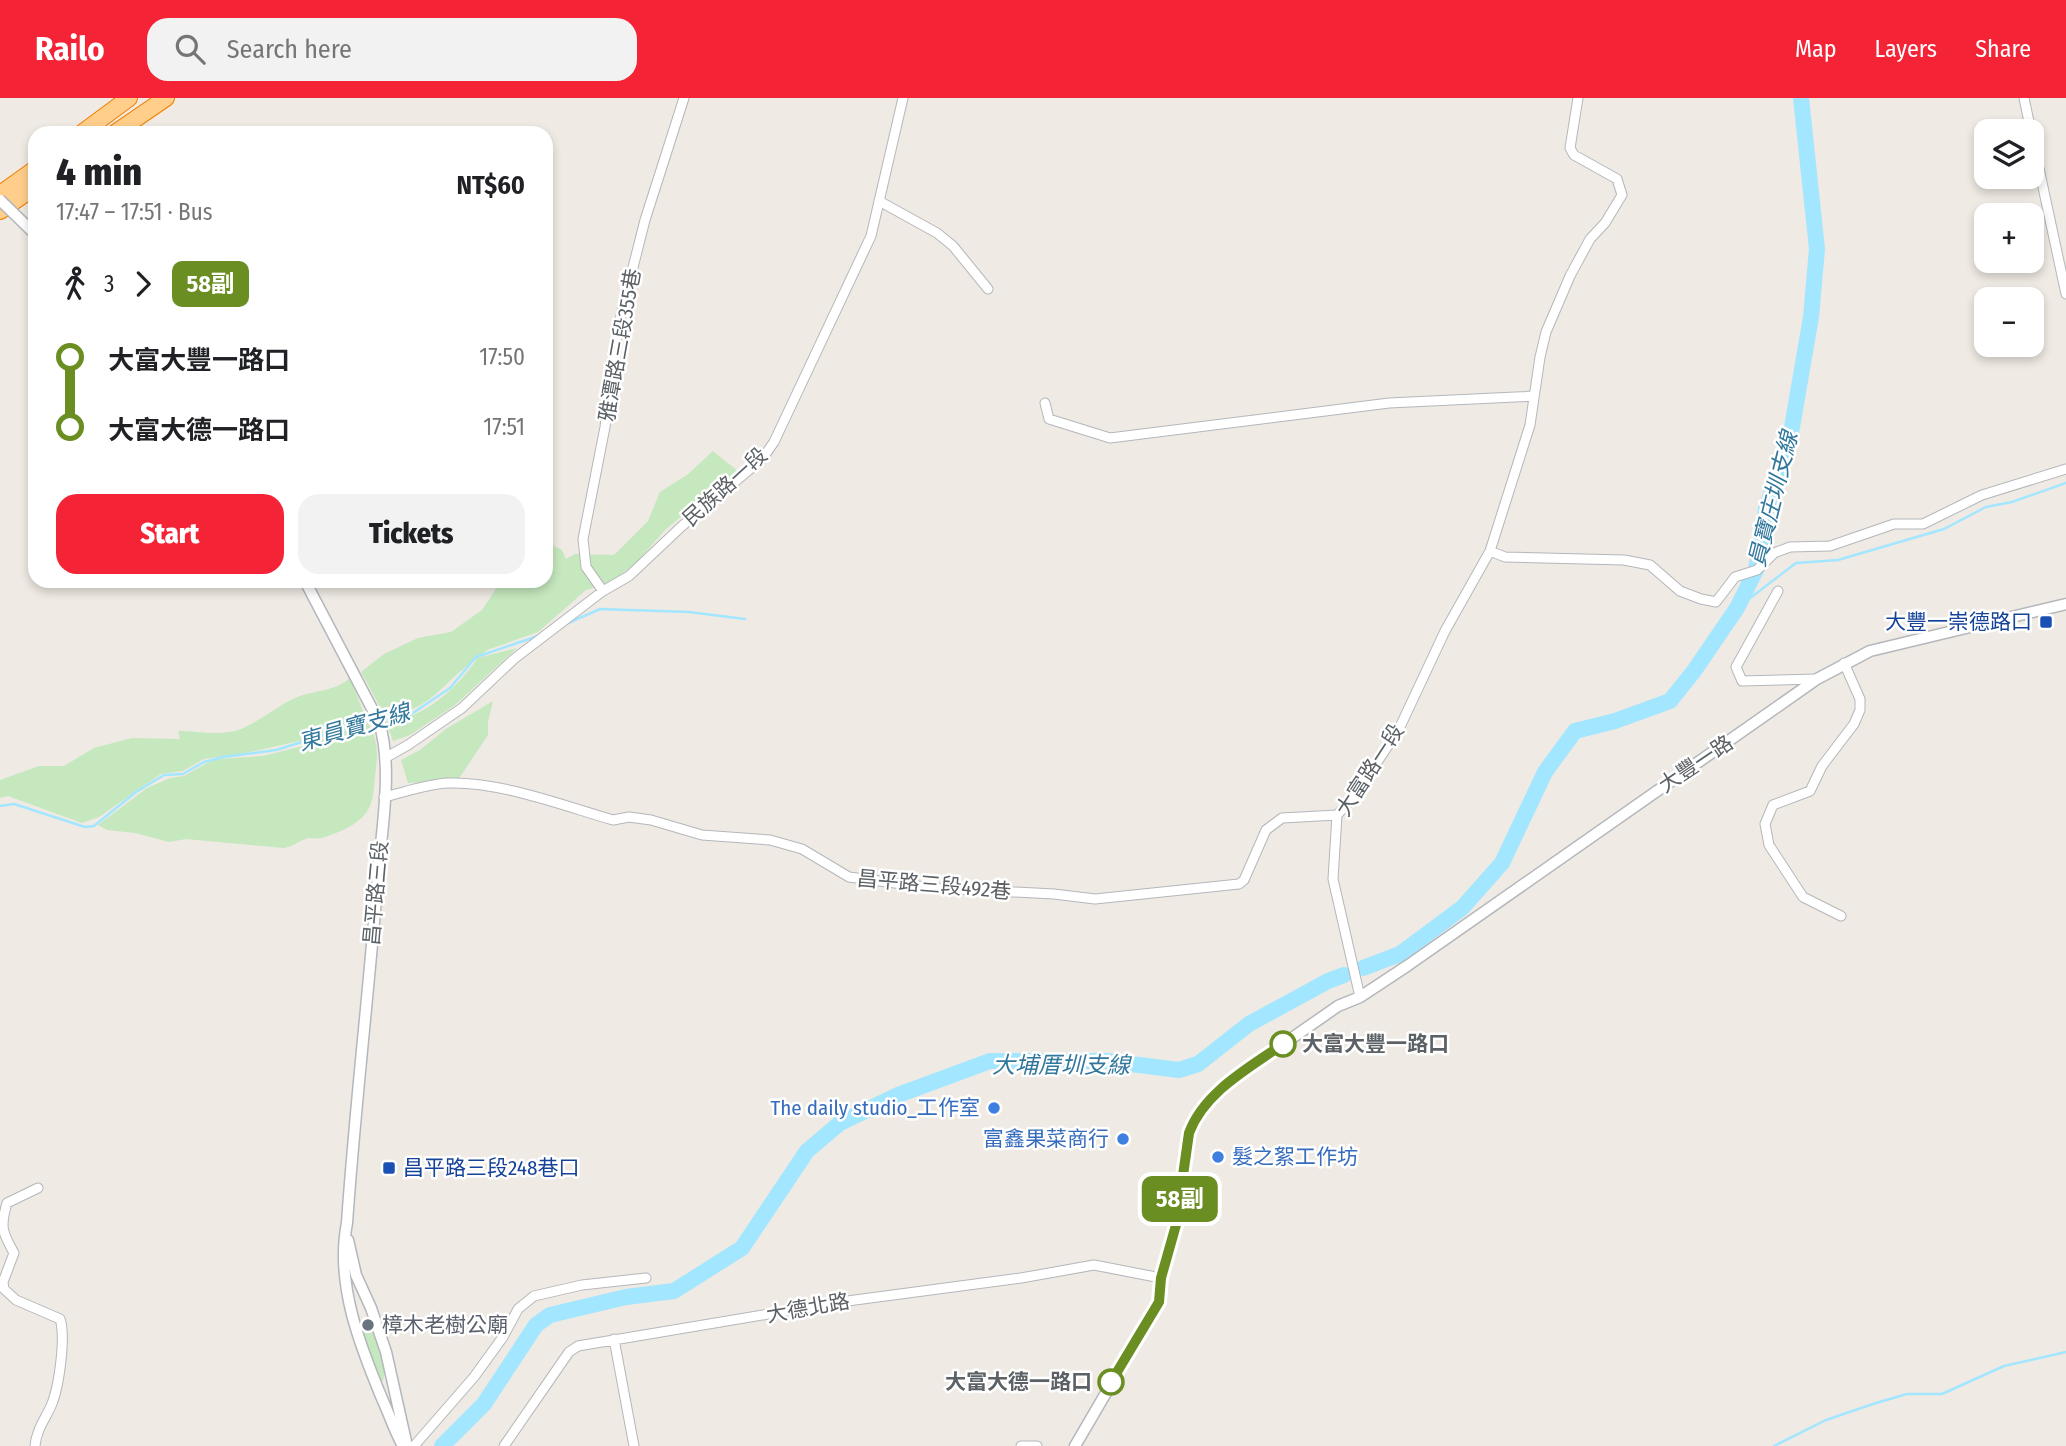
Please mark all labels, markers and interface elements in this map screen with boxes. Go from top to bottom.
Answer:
search box [147,18,637,81]
text: Railo [35,29,105,69]
icon: search [171,30,209,68]
text: Search here [227,34,352,65]
text: Map [1795,35,1837,63]
text: Layers [1875,35,1937,63]
text: Share [1975,35,2031,63]
map controls [1974,119,2044,357]
button: layers [1974,119,2044,189]
text: 4 min [56,149,142,195]
text: NT$60 [456,170,525,201]
text: 17:47 – 17:51 · Bus [56,198,213,226]
button: + [1974,203,2044,273]
icon: walk [56,265,94,303]
icon: forward [124,265,162,303]
street label: 雅潭路三段355巷 [594,267,646,423]
text: 3 [104,270,114,298]
text: 58副 [186,270,235,298]
button: − [1974,287,2044,357]
text: 17:50 [479,343,525,371]
text: 大富大豐一路口 [108,345,290,376]
text: 17:51 [483,413,525,441]
text: 大富大德一路口 [108,415,290,446]
water label: 員寶庄圳支線 [1743,426,1804,569]
street label: 民族路一段 [677,442,773,532]
button: Start [56,494,284,574]
button: Tickets [298,494,525,574]
place label: 大豐一崇德路口 [1885,609,2032,635]
marker: 大豐一崇德路口 [2038,614,2054,630]
water label: 東員寶支線 [295,697,416,756]
street label: 大富路一段 [1331,719,1409,821]
street label: 大豐一路 [1654,730,1738,798]
street label: 昌平路三段 [358,840,394,946]
street label: 昌平路三段492巷 [856,865,1012,905]
marker: 大富大豐一路口 [1270,1031,1296,1057]
place label: 大富大豐一路口 [1302,1031,1449,1057]
water label: 大埔厝圳支線 [992,1051,1133,1079]
place label: The daily studio_工作室 [771,1095,980,1121]
marker: The daily studio_工作室 [986,1100,1002,1116]
place label: 富鑫果菜商行 [983,1126,1109,1152]
marker: 富鑫果菜商行 [1115,1131,1131,1147]
place label: 髮之絮工作坊 [1232,1144,1358,1170]
marker: 髮之絮工作坊 [1210,1149,1226,1165]
place label: 昌平路三段248巷口 [403,1155,580,1181]
marker: 昌平路三段248巷口 [381,1160,397,1176]
line badge: 58副 [1140,1176,1220,1222]
text: 58副 [1156,1185,1204,1213]
street label: 大德北路 [764,1288,852,1328]
place label: 樟木老樹公廟 [382,1312,508,1338]
marker: 樟木老樹公廟 [360,1317,376,1333]
place label: 大富大德一路口 [945,1369,1092,1395]
marker: 大富大德一路口 [1098,1369,1124,1395]

